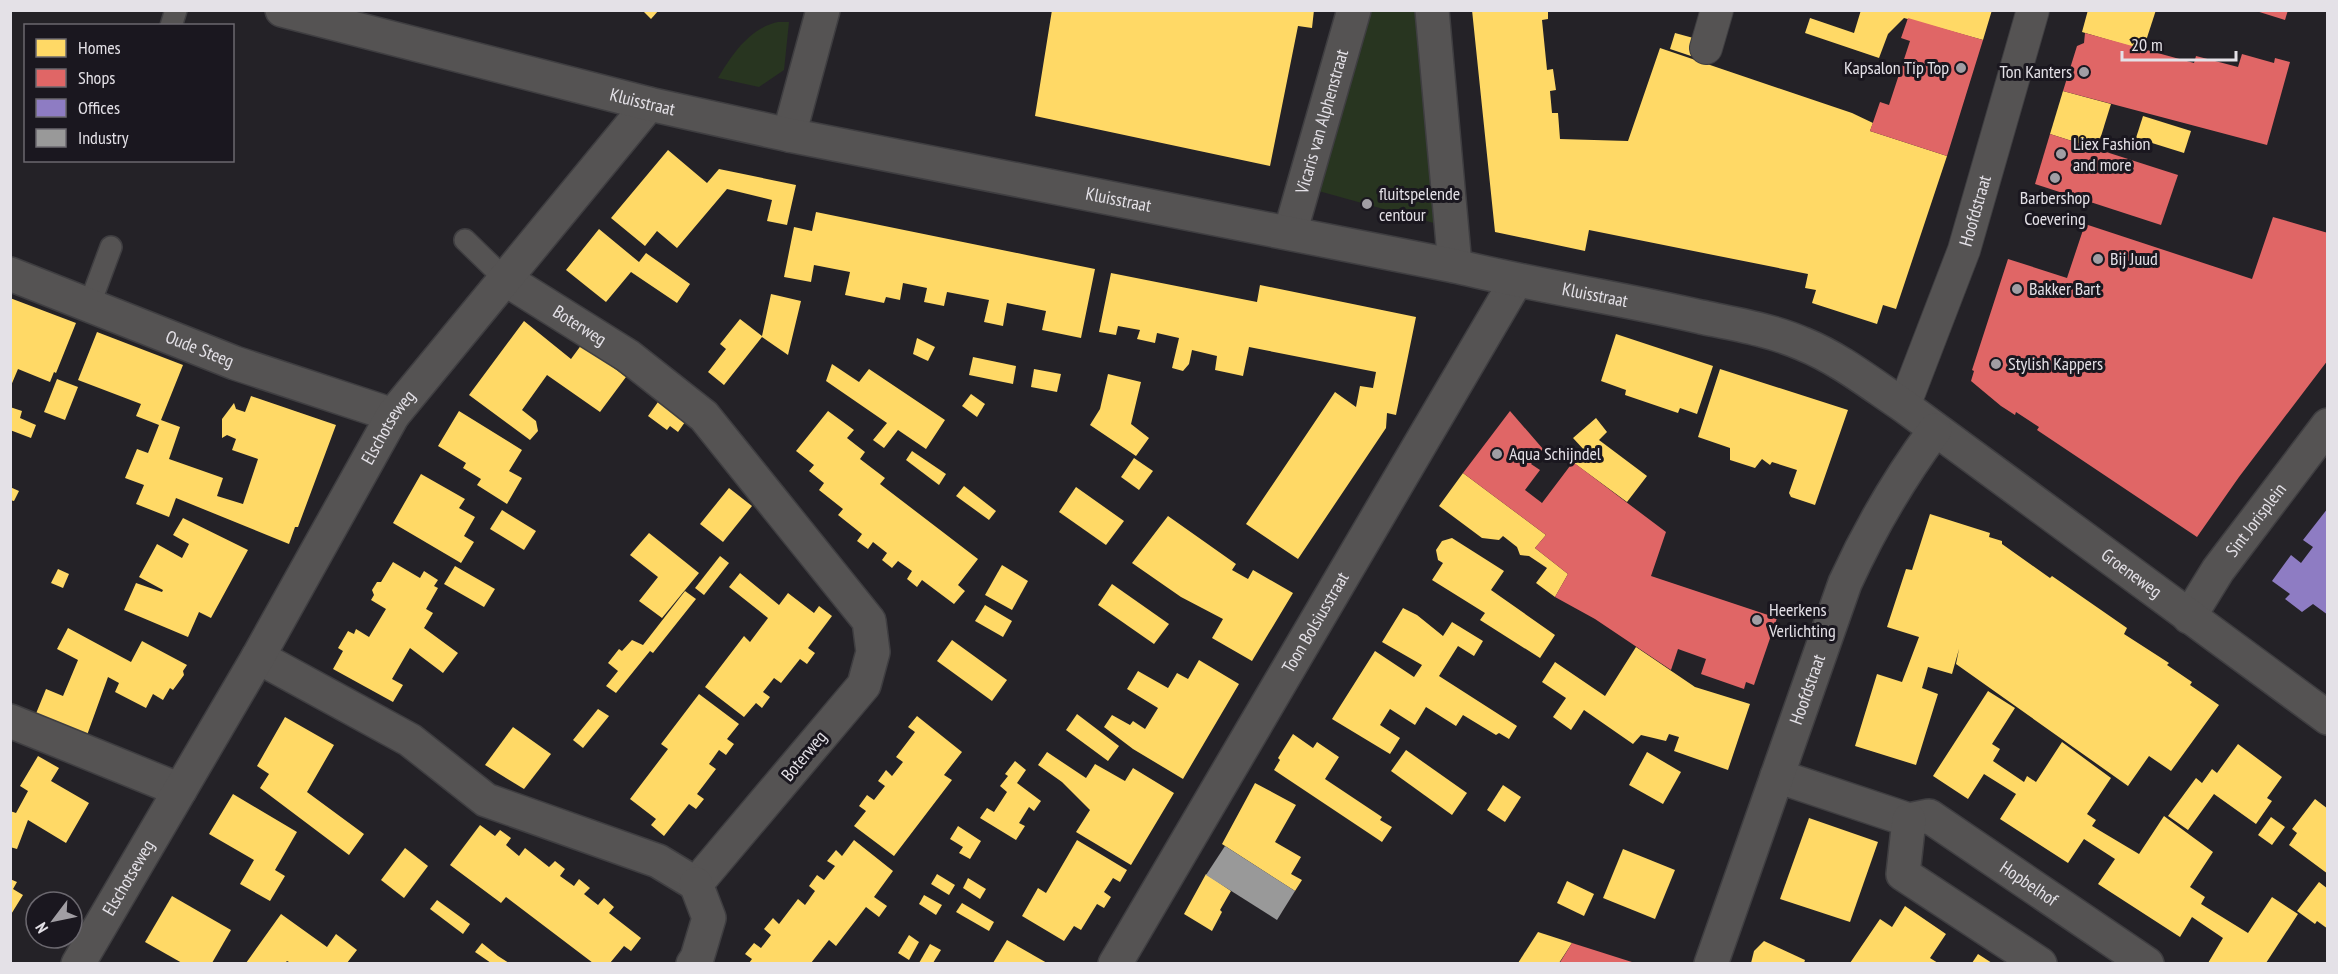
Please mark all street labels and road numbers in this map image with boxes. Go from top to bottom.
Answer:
street label: Vicaris van Alphenstraat [1290,46,1353,197]
street label: Kluisstraat [608,82,677,120]
street label: Hoofdstraat [1954,172,1996,249]
street label: Kluisstraat [1084,182,1153,217]
street label: Kluisstraat [1560,277,1630,312]
street label: Boterweg [549,300,611,351]
street label: Oude Steeg [162,325,237,372]
street label: Elschotseweg [356,385,420,468]
street label: Sint Jorisplein [2220,478,2291,561]
street label: Groeneweg [2097,543,2167,603]
street label: Toon Bolsiusstraat [1276,568,1354,677]
street label: Hoofdstraat [1784,651,1830,727]
street label: Boterweg [776,726,831,786]
street label: Elschotseweg [97,835,159,920]
street label: Hopbelhof [1996,856,2063,912]

